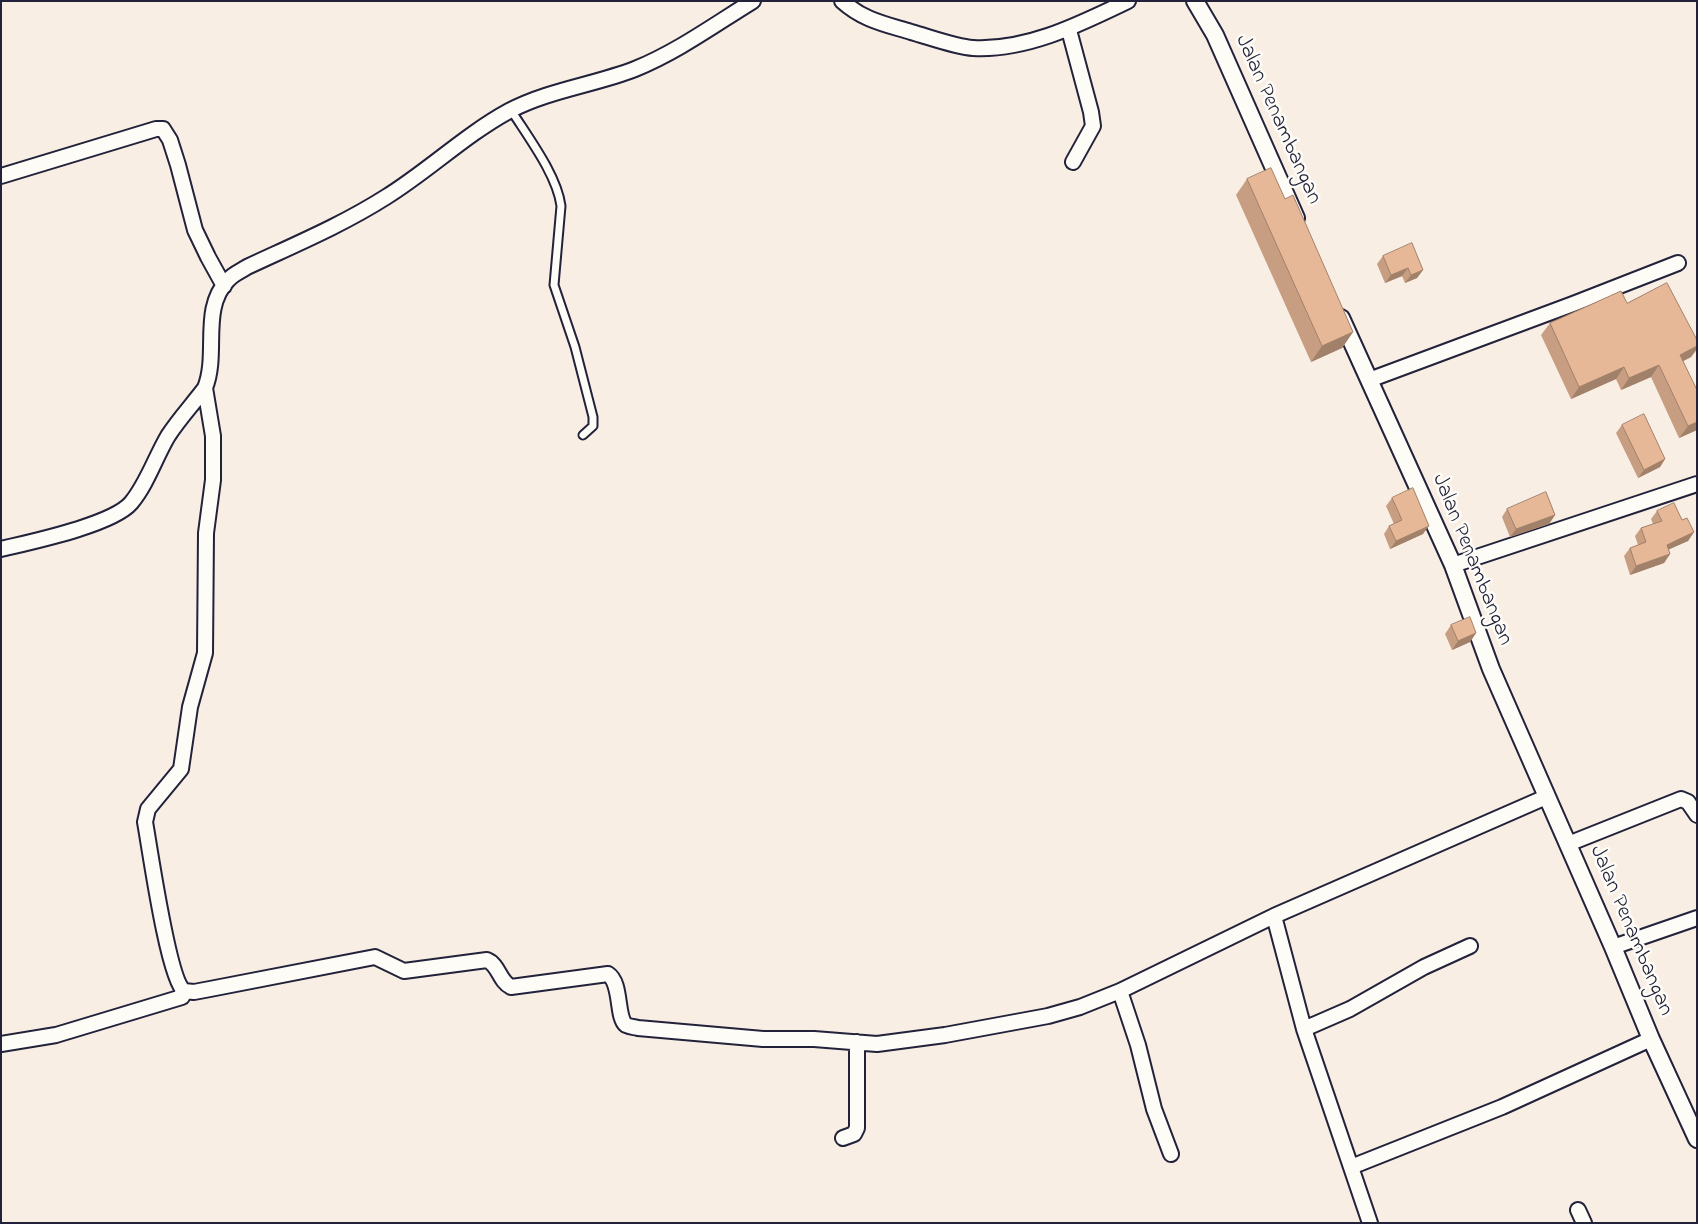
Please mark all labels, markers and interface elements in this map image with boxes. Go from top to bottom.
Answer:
street label: Jalan Penambangan [1228,31,1326,209]
street label: Jalan Penambangan [1425,470,1517,650]
street label: Jalan Penambangan [1582,842,1678,1020]

